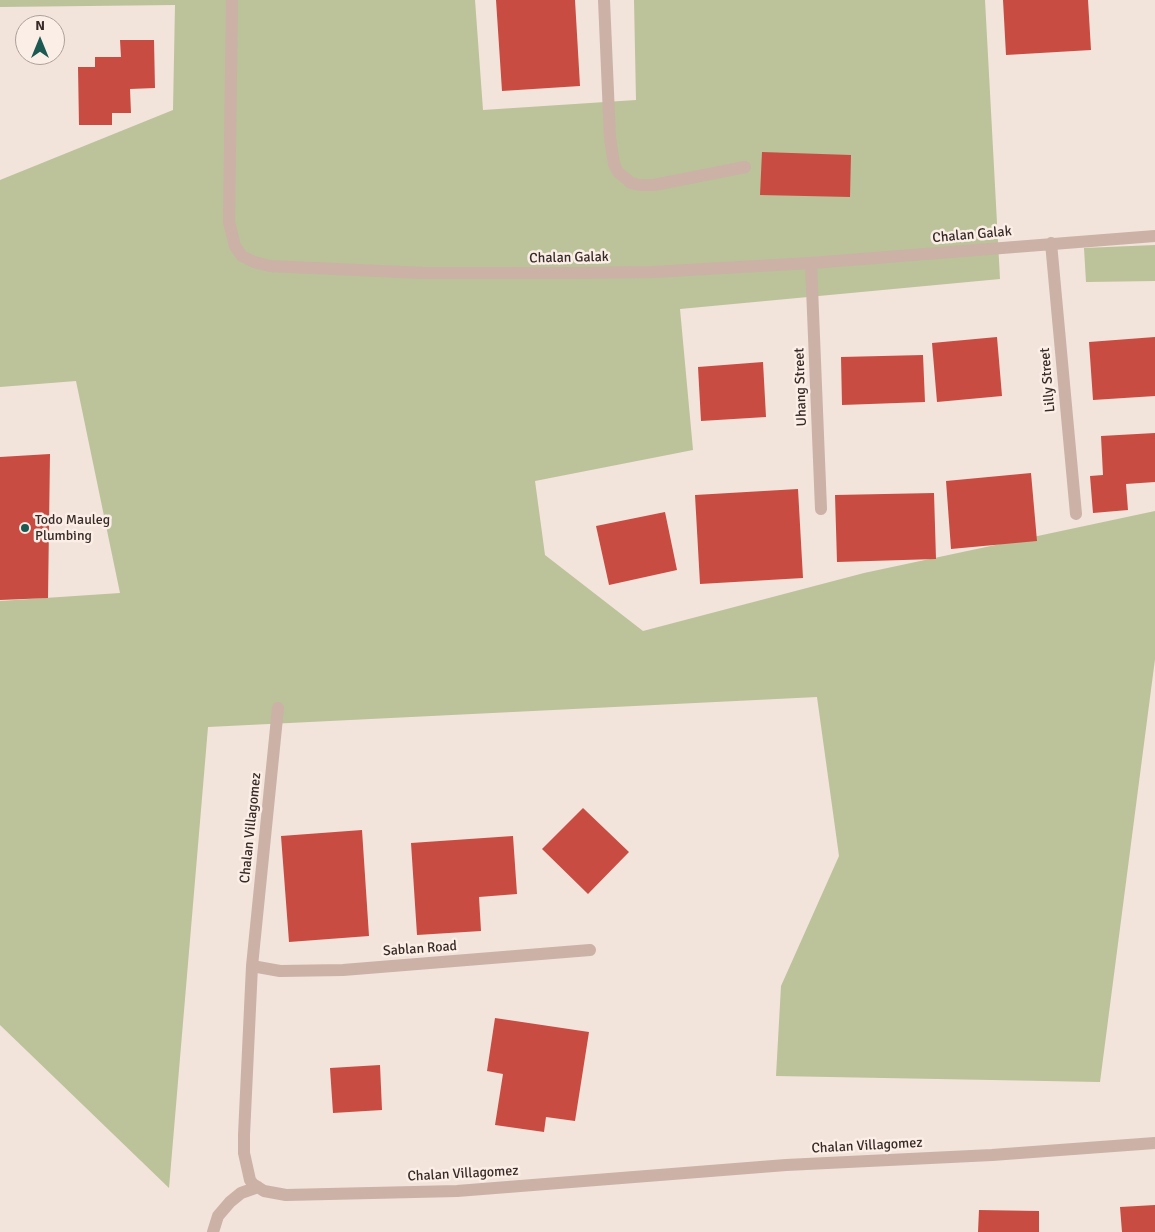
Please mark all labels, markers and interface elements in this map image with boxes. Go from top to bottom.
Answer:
north arrow [15,15,65,65]
text: N [35,17,45,34]
street label: Chalan Galak [932,223,1012,247]
street label: Chalan Galak [529,249,609,267]
street label: Uhang Street [791,347,811,427]
street label: Lilly Street [1037,347,1059,413]
place label: Todo Mauleg Plumbing [35,512,110,544]
marker: Todo Mauleg Plumbing [19,522,31,534]
street label: Chalan Villagomez [237,772,265,884]
street label: Sablan Road [382,938,458,960]
street label: Chalan Villagomez [811,1135,923,1157]
street label: Chalan Villagomez [407,1163,519,1185]

